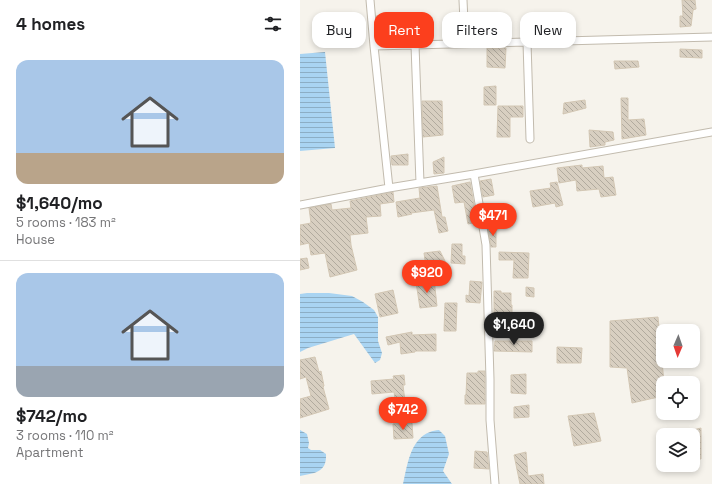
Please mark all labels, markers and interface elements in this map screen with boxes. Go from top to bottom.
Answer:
chip: Buy [312,12,366,48]
chip: Rent [374,12,434,48]
chip: Filters [442,12,512,48]
chip: New [520,12,576,48]
text: 4 homes [16,13,85,35]
icon: filters [262,13,284,35]
icon: home [114,86,186,158]
text: $1,640/mo [16,192,103,214]
pin: $471 [469,203,517,237]
text: $471 [479,207,507,224]
text: 5 rooms · 183 m² [16,214,116,231]
text: House [16,231,55,248]
pin: $920 [403,260,451,294]
text: $920 [411,264,443,281]
icon: home [114,299,186,371]
pin: $1,640 [481,312,547,346]
text: $1,640 [493,316,535,333]
north arrow [656,324,700,368]
map controls [656,324,700,472]
button: locate [656,376,700,420]
pin: $742 [379,397,427,431]
text: $742 [388,401,418,418]
text: $742/mo [16,405,87,427]
text: 3 rooms · 110 m² [16,427,114,444]
button: layers [656,428,700,472]
text: Apartment [16,444,84,461]

